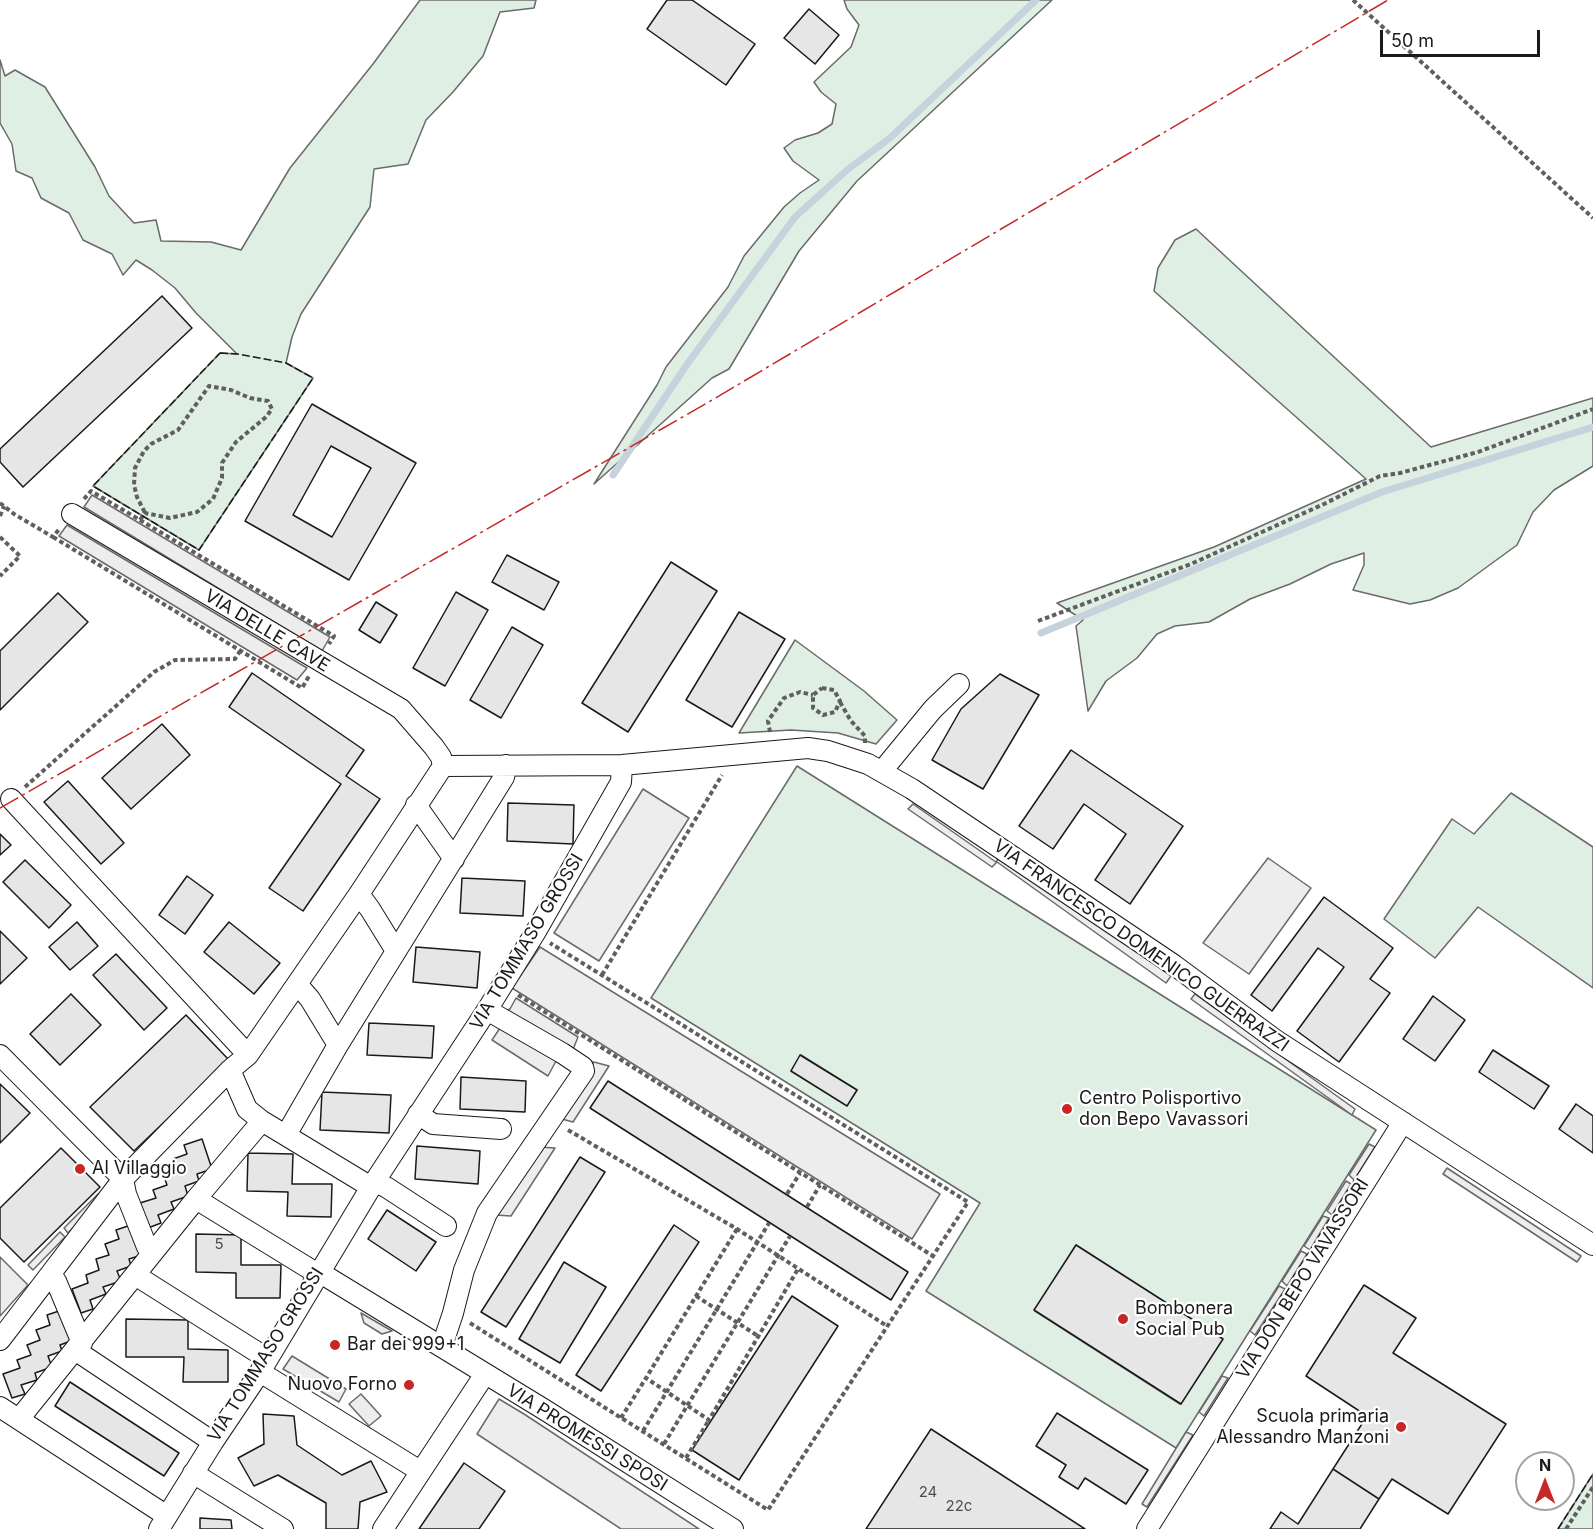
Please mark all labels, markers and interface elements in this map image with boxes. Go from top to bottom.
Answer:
scale bar [1383,18,1544,56]
text: 50 m [1391,30,1434,51]
street label: VIA DELLE CAVE [201,585,333,677]
street label: VIA FRANCESCO DOMENICO GUERRAZZI [989,835,1293,1057]
street label: VIA TOMMASO GROSSI [466,850,588,1034]
place label: Centro Polisportivo don Bepo Vavassori [1079,1088,1248,1130]
marker: Centro Polisportivo don Bepo Vavassori [1060,1102,1074,1116]
place label: Al Villaggio [92,1158,187,1180]
marker: Al Villaggio [73,1162,87,1176]
street label: VIA DON BEPO VAVASSORI [1232,1175,1374,1383]
house number: 5 [214,1235,224,1253]
street label: VIA TOMMASO GROSSI [203,1264,329,1446]
place label: Bombonera Social Pub [1135,1298,1233,1340]
marker: Bombonera Social Pub [1116,1312,1130,1326]
place label: Bar dei 999+1 [347,1334,464,1356]
marker: Bar dei 999+1 [328,1338,342,1352]
place label: Nuovo Forno [288,1374,397,1396]
marker: Nuovo Forno [402,1378,416,1392]
street label: VIA PROMESSI SPOSI [503,1380,671,1496]
place label: Scuola primaria Alessandro Manzoni [1216,1406,1389,1448]
marker: Scuola primaria Alessandro Manzoni [1394,1420,1408,1434]
north arrow [1515,1451,1575,1511]
text: N [1539,1455,1551,1475]
house number: 24 [919,1483,937,1501]
house number: 22c [946,1497,972,1515]

